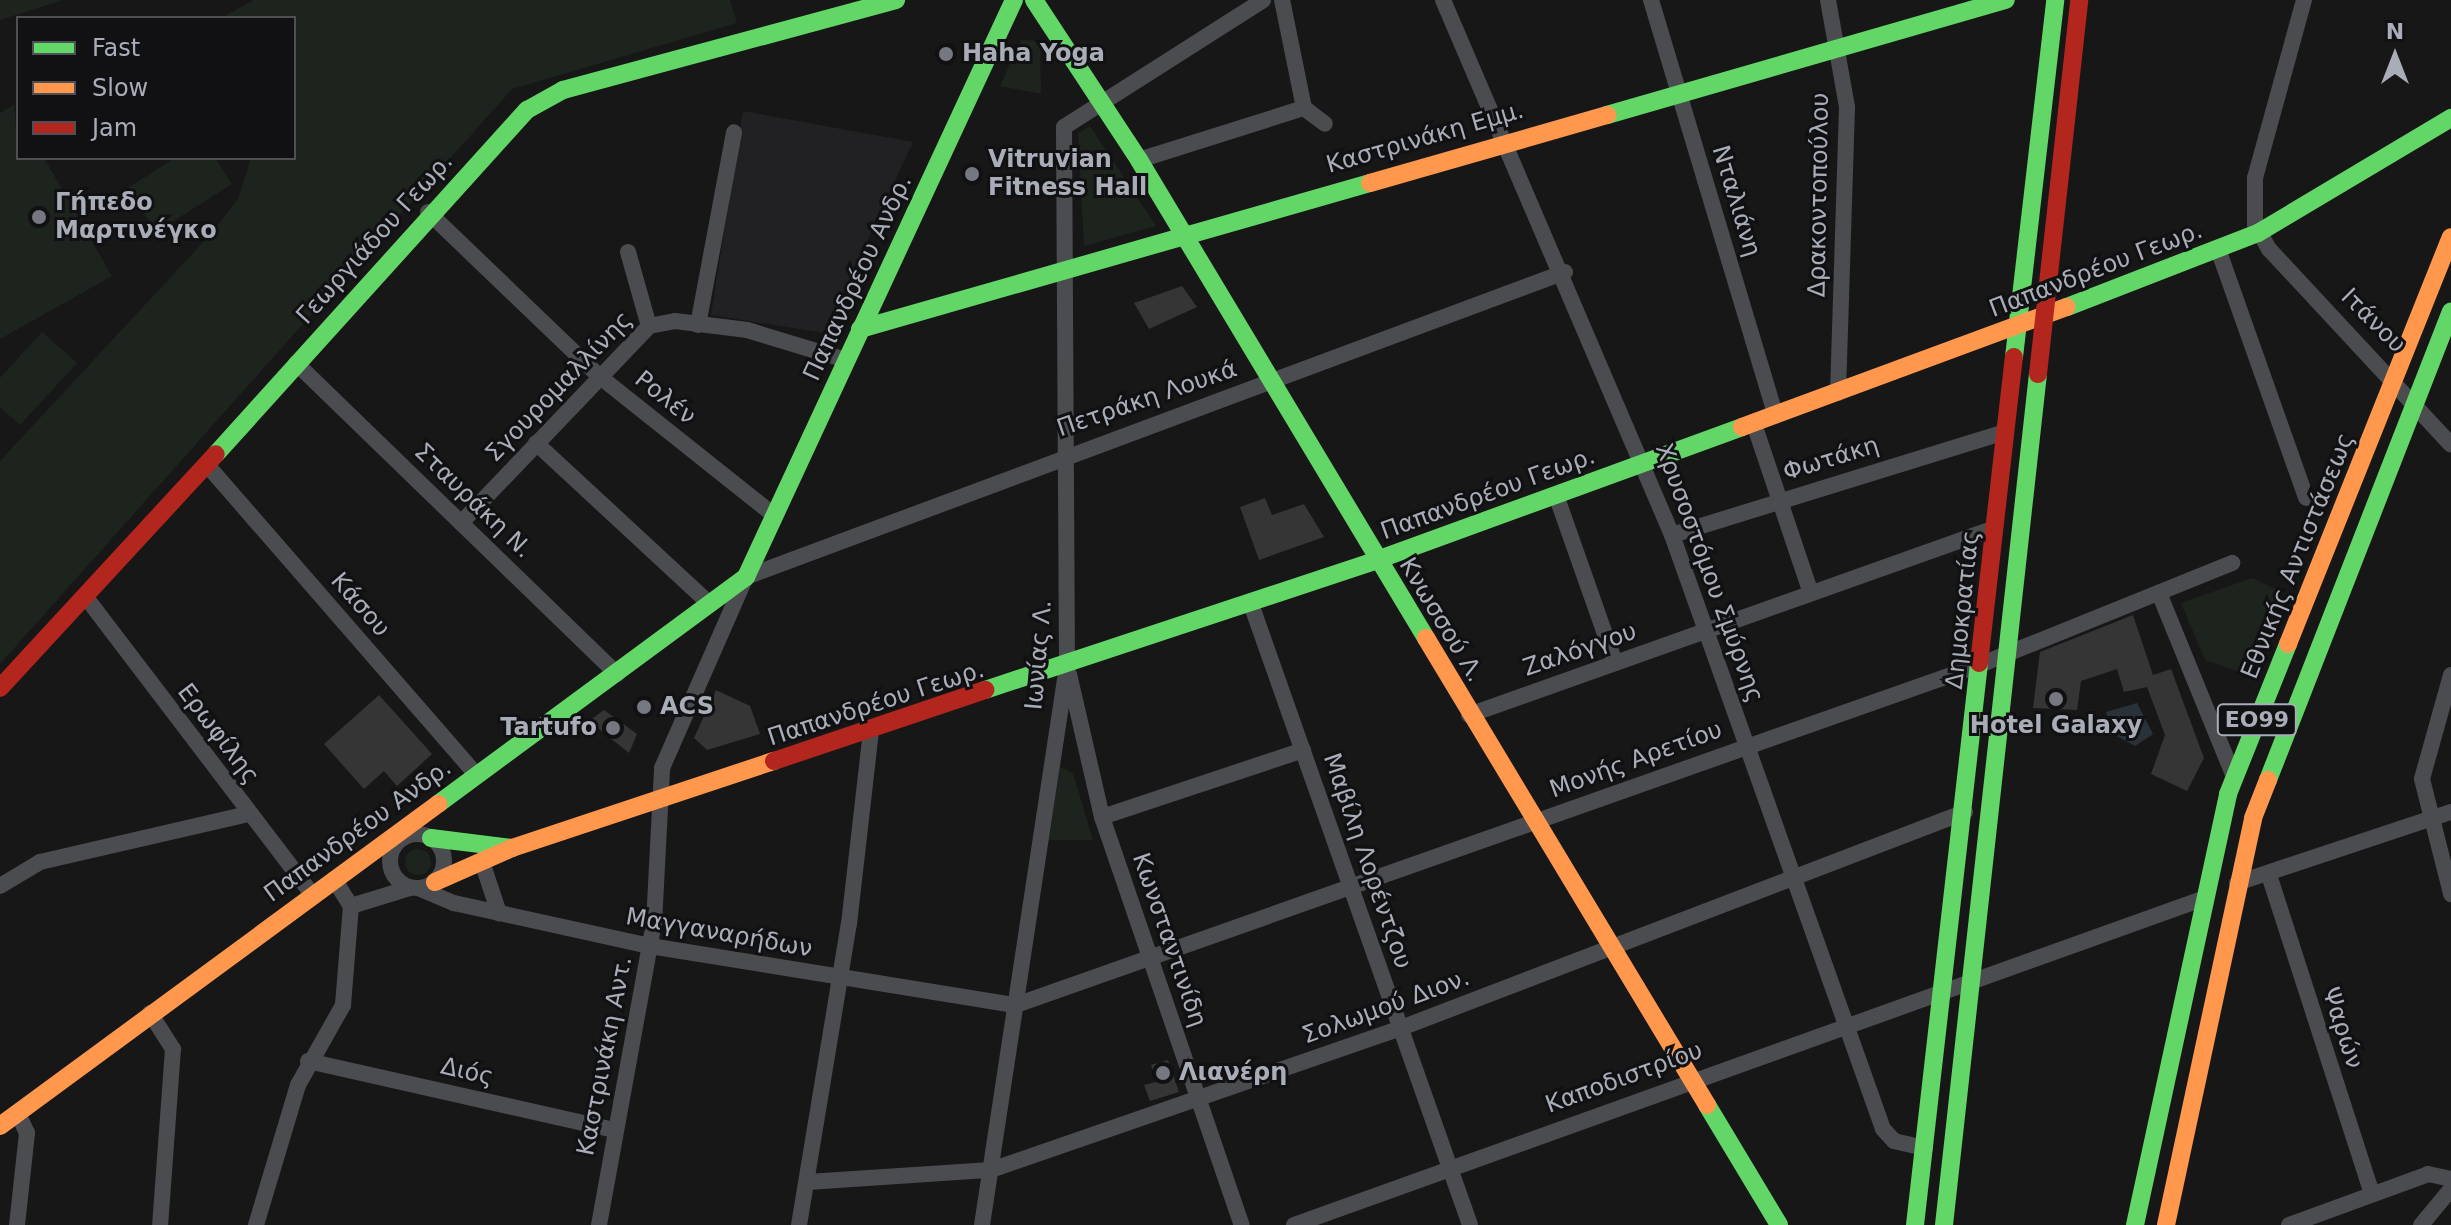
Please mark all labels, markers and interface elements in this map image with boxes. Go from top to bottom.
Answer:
legend [16,16,296,160]
north arrow [2355,16,2435,96]
text: N [2386,19,2404,44]
text: Fast [92,34,140,62]
place label: Haha Yoga [962,40,1105,68]
marker: Haha Yoga [937,45,955,63]
text: Slow [92,74,148,102]
street label: Δρακοντοπούλου [1803,92,1835,298]
street label: Καστρινάκη Εμμ. [1323,96,1527,180]
text: Jam [92,114,137,142]
street label: Νταλιάνη [1705,142,1767,260]
place label: Vitruvian Fitness Hall [988,146,1147,202]
street label: Γεωργιάδου Γεωρ. [291,148,459,330]
marker: Vitruvian Fitness Hall [963,165,981,183]
street label: Παπανδρέου Ανδρ. [798,170,918,386]
place label: Γήπεδο Μαρτινέγκο [55,189,217,245]
marker: Γήπεδο Μαρτινέγκο [30,208,48,226]
street label: Παπανδρέου Γεωρ. [1985,216,2207,324]
street label: Ιτάνου [2335,283,2411,359]
street label: Σγουρομαλλίνης [480,306,638,468]
street label: Πετράκη Λουκά [1053,355,1241,443]
street label: Ρολέν [629,365,701,431]
street label: Εθνικής Αντιστάσεως [2235,429,2361,683]
street label: Φωτάκη [1780,431,1882,487]
street label: Σταυράκη Ν. [408,438,538,564]
street label: Χρυσοστόμου Σμύρνης [1649,440,1769,706]
street label: Παπανδρέου Γεωρ. [1377,442,1599,546]
street label: Δημοκρατίας [1940,529,1986,691]
street label: Κνωσσού Λ. [1393,553,1489,687]
street label: Κάσου [324,567,396,643]
street label: Ιωνίας Λ. [1020,599,1058,711]
street label: Ζαλόγγου [1519,617,1641,683]
street label: Παπανδρέου Γεωρ. [764,655,988,753]
street label: Ερωφίλης [171,678,265,790]
marker: Hotel Galaxy [2047,690,2065,708]
place label: ACS [660,693,714,721]
marker: ACS [635,698,653,716]
road number: ΕΟ99 [2215,702,2299,738]
place label: Hotel Galaxy [1970,712,2142,740]
place label: Tartufo [500,714,597,742]
street label: Μονής Αρετίου [1546,715,1726,805]
marker: Tartufo [604,719,622,737]
street label: Μαβίλη Λορέντζου [1317,750,1417,972]
street label: Παπανδρέου Ανδρ. [259,754,457,908]
street label: Κωνσταντινίδη [1126,849,1212,1031]
street label: Μαγγαναρήδων [624,902,814,964]
street label: Καστρινάκη Αντ. [572,954,638,1158]
street label: Σολωμού Διον. [1298,963,1474,1051]
street label: Ψαρών [2315,984,2369,1072]
street label: Καποδιστρίου [1542,1036,1706,1120]
street label: Διός [438,1052,496,1092]
place label: Λιανέρη [1179,1059,1287,1087]
marker: Λιανέρη [1154,1064,1172,1082]

